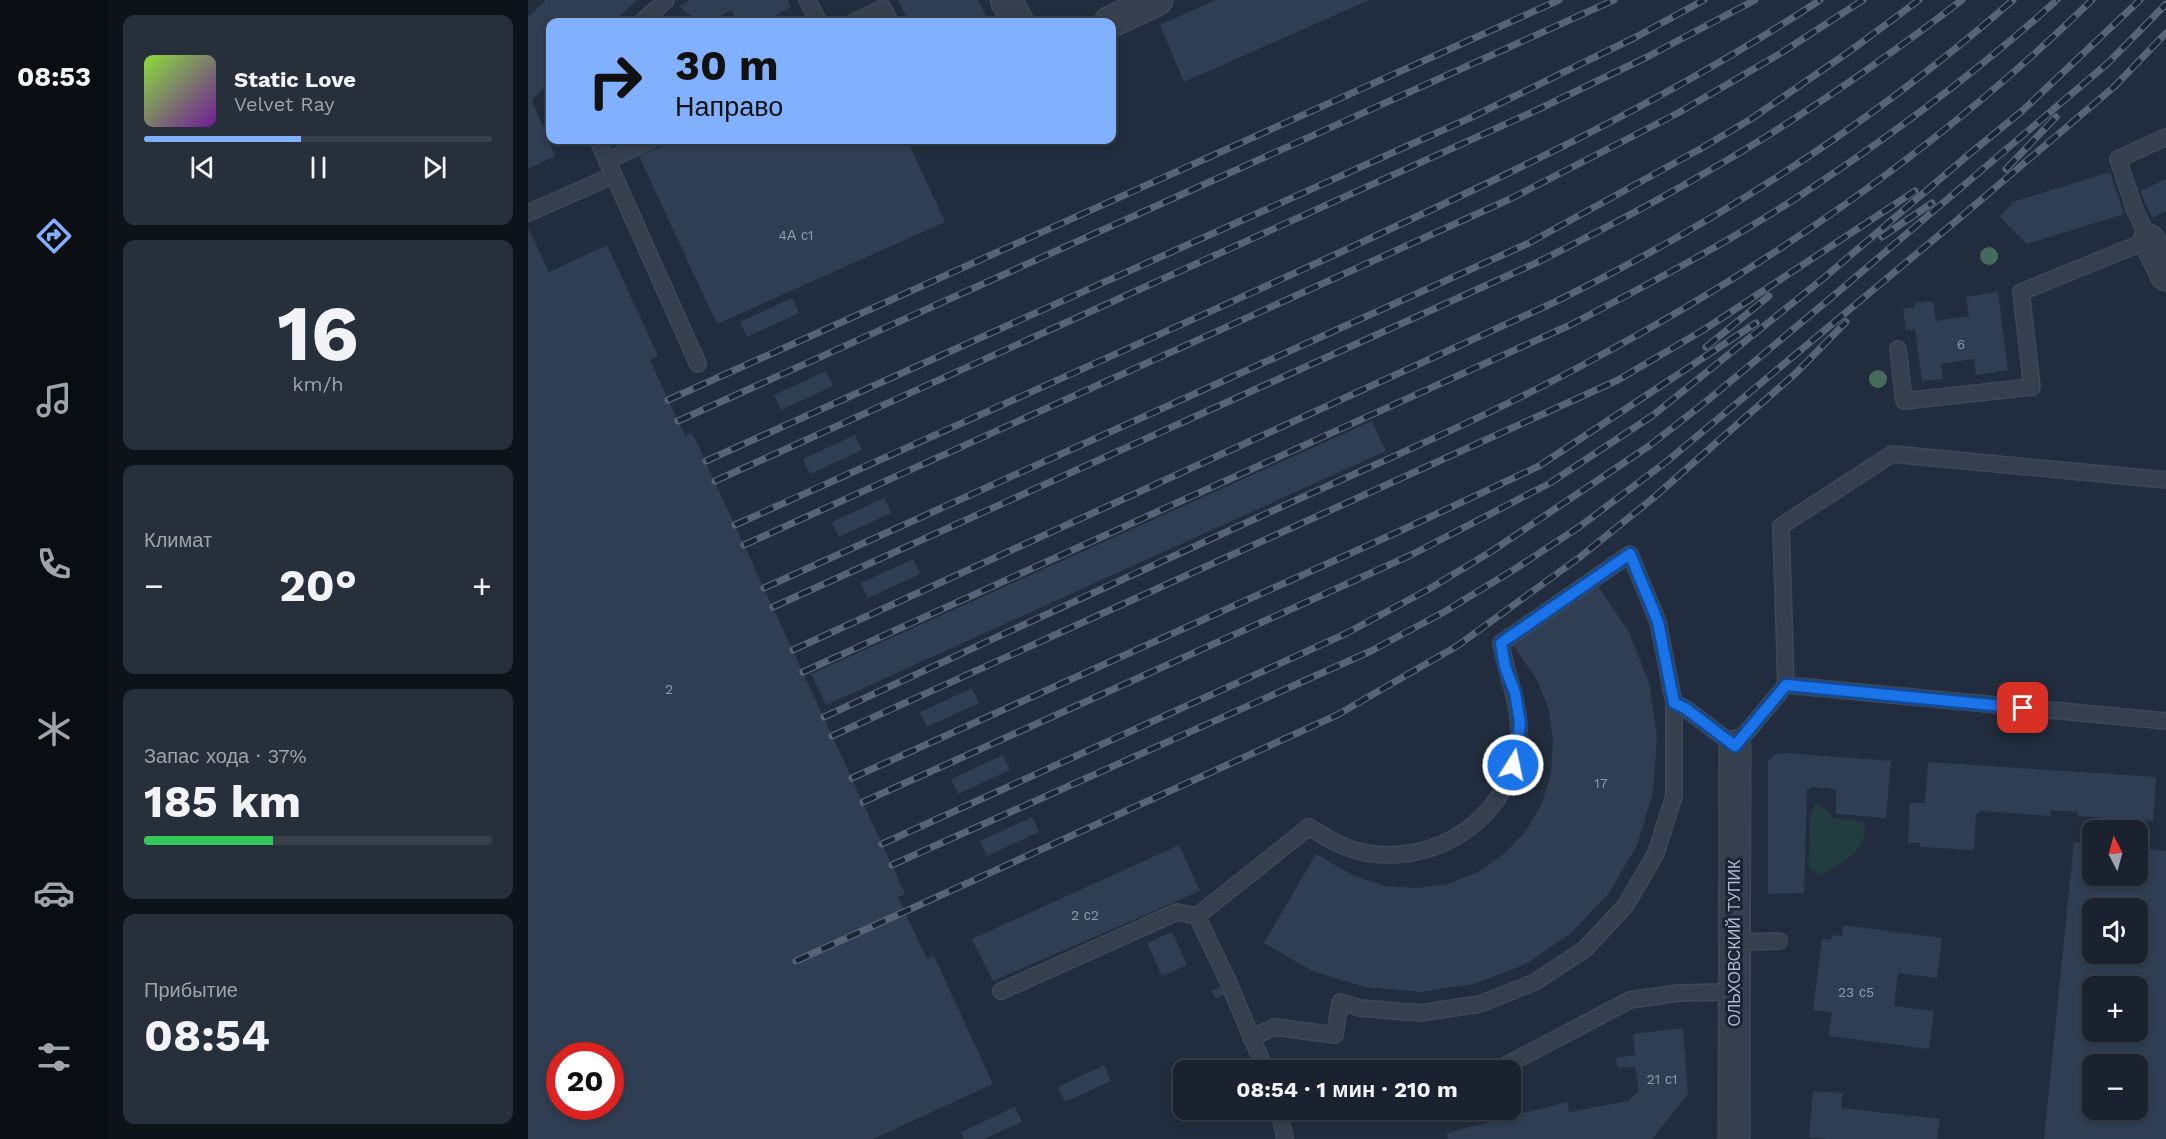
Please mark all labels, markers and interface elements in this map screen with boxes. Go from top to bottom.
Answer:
text: 30 m [675,41,779,90]
icon: right [576,42,654,120]
text: 08:53 [17,61,91,93]
text: Static Love [234,67,356,92]
text: Направо [675,91,783,123]
text: Velvet Ray [234,92,335,116]
icon: previous [186,151,219,184]
icon: pause [302,151,335,184]
icon: next [418,151,451,184]
icon: directions [33,215,75,257]
house number: 4А с1 [778,227,814,243]
text: 16 [277,287,359,379]
house number: 6 [1957,336,1965,352]
text: km/h [292,372,344,396]
icon: music [33,379,75,421]
text: Климат [144,528,212,552]
icon: phone [33,543,75,585]
text: 20° [279,559,357,612]
text: − [144,566,164,605]
text: + [472,566,492,605]
house number: 2 [665,681,673,697]
pin [1997,682,2048,733]
icon: arrive [2006,691,2039,724]
icon: climate [33,708,75,750]
position arrow [1481,733,1545,797]
text: Запас хода · 37% [144,744,307,768]
text: 185 km [144,775,301,828]
house number: 17 [1594,775,1608,791]
north arrow [2082,820,2148,886]
map controls [2082,820,2148,1120]
street label: ОЛЬХОВСКИЙ ТУПИК [1725,859,1744,1026]
icon: car [33,872,75,914]
button: sound [2082,898,2148,964]
house number: 2 с2 [1071,907,1099,923]
button: + [2082,976,2148,1042]
text: Прибытие [144,978,238,1002]
house number: 23 с5 [1838,984,1874,1000]
text: 08:54 [144,1009,270,1062]
icon: filters [33,1036,75,1078]
speed limit sign: 20 [546,1042,624,1120]
button: − [2082,1054,2148,1120]
house number: 21 с1 [1647,1071,1677,1087]
text: 08:54 · 1 мин · 210 m [1236,1077,1458,1102]

